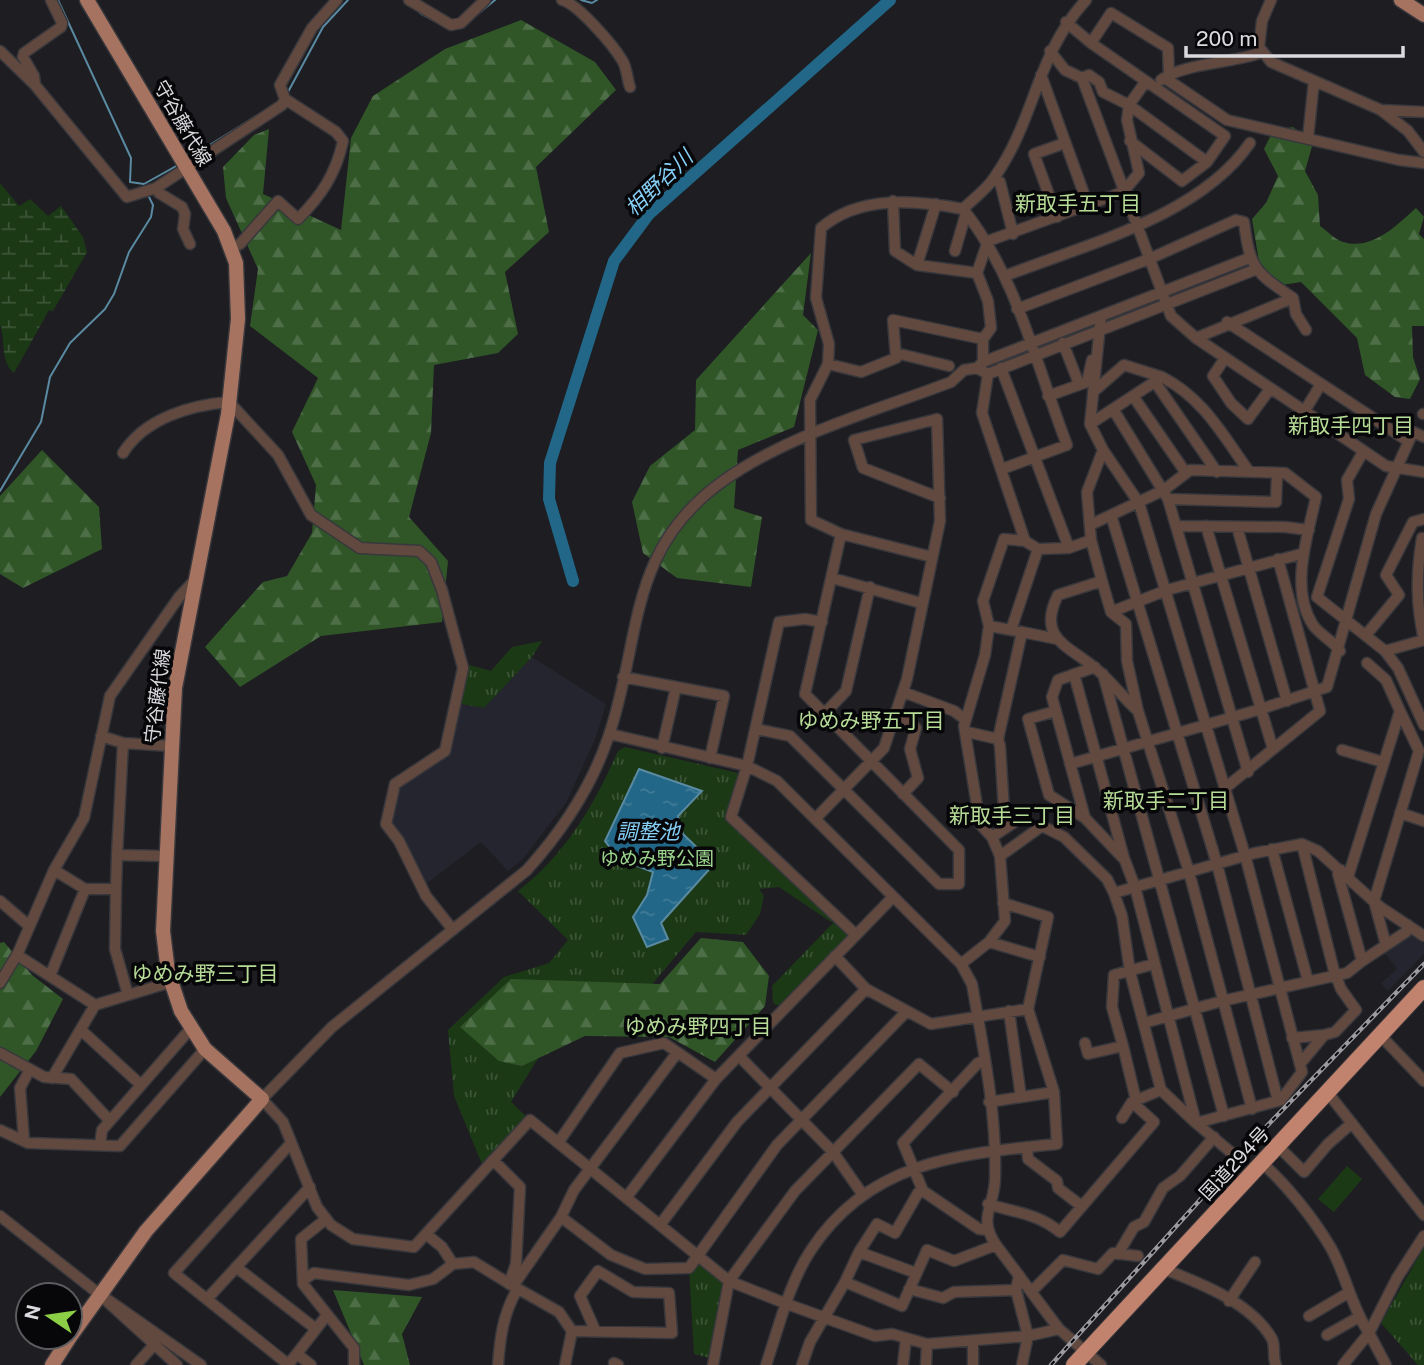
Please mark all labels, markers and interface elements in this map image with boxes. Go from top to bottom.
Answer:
scale bar [1186,14,1403,58]
text: 200 m [1196,26,1257,51]
street label: 守谷藤代線 [150,76,216,170]
water label: 相野谷川 [620,143,699,221]
district label: 新取手五丁目 [1015,191,1141,216]
district label: 新取手四丁目 [1288,413,1414,438]
street label: 守谷藤代線 [140,648,174,744]
district label: ゆめみ野五丁目 [798,708,945,733]
district label: 新取手二丁目 [1103,788,1229,813]
district label: 新取手三丁目 [949,803,1075,828]
water label: 調整池 [617,819,681,844]
park label: ゆめみ野公園 [600,847,714,869]
district label: ゆめみ野三丁目 [132,961,279,986]
district label: ゆめみ野四丁目 [625,1014,772,1039]
street label: 国道294号 [1195,1122,1273,1204]
north arrow [14,1281,84,1351]
text: N [20,1302,45,1322]

